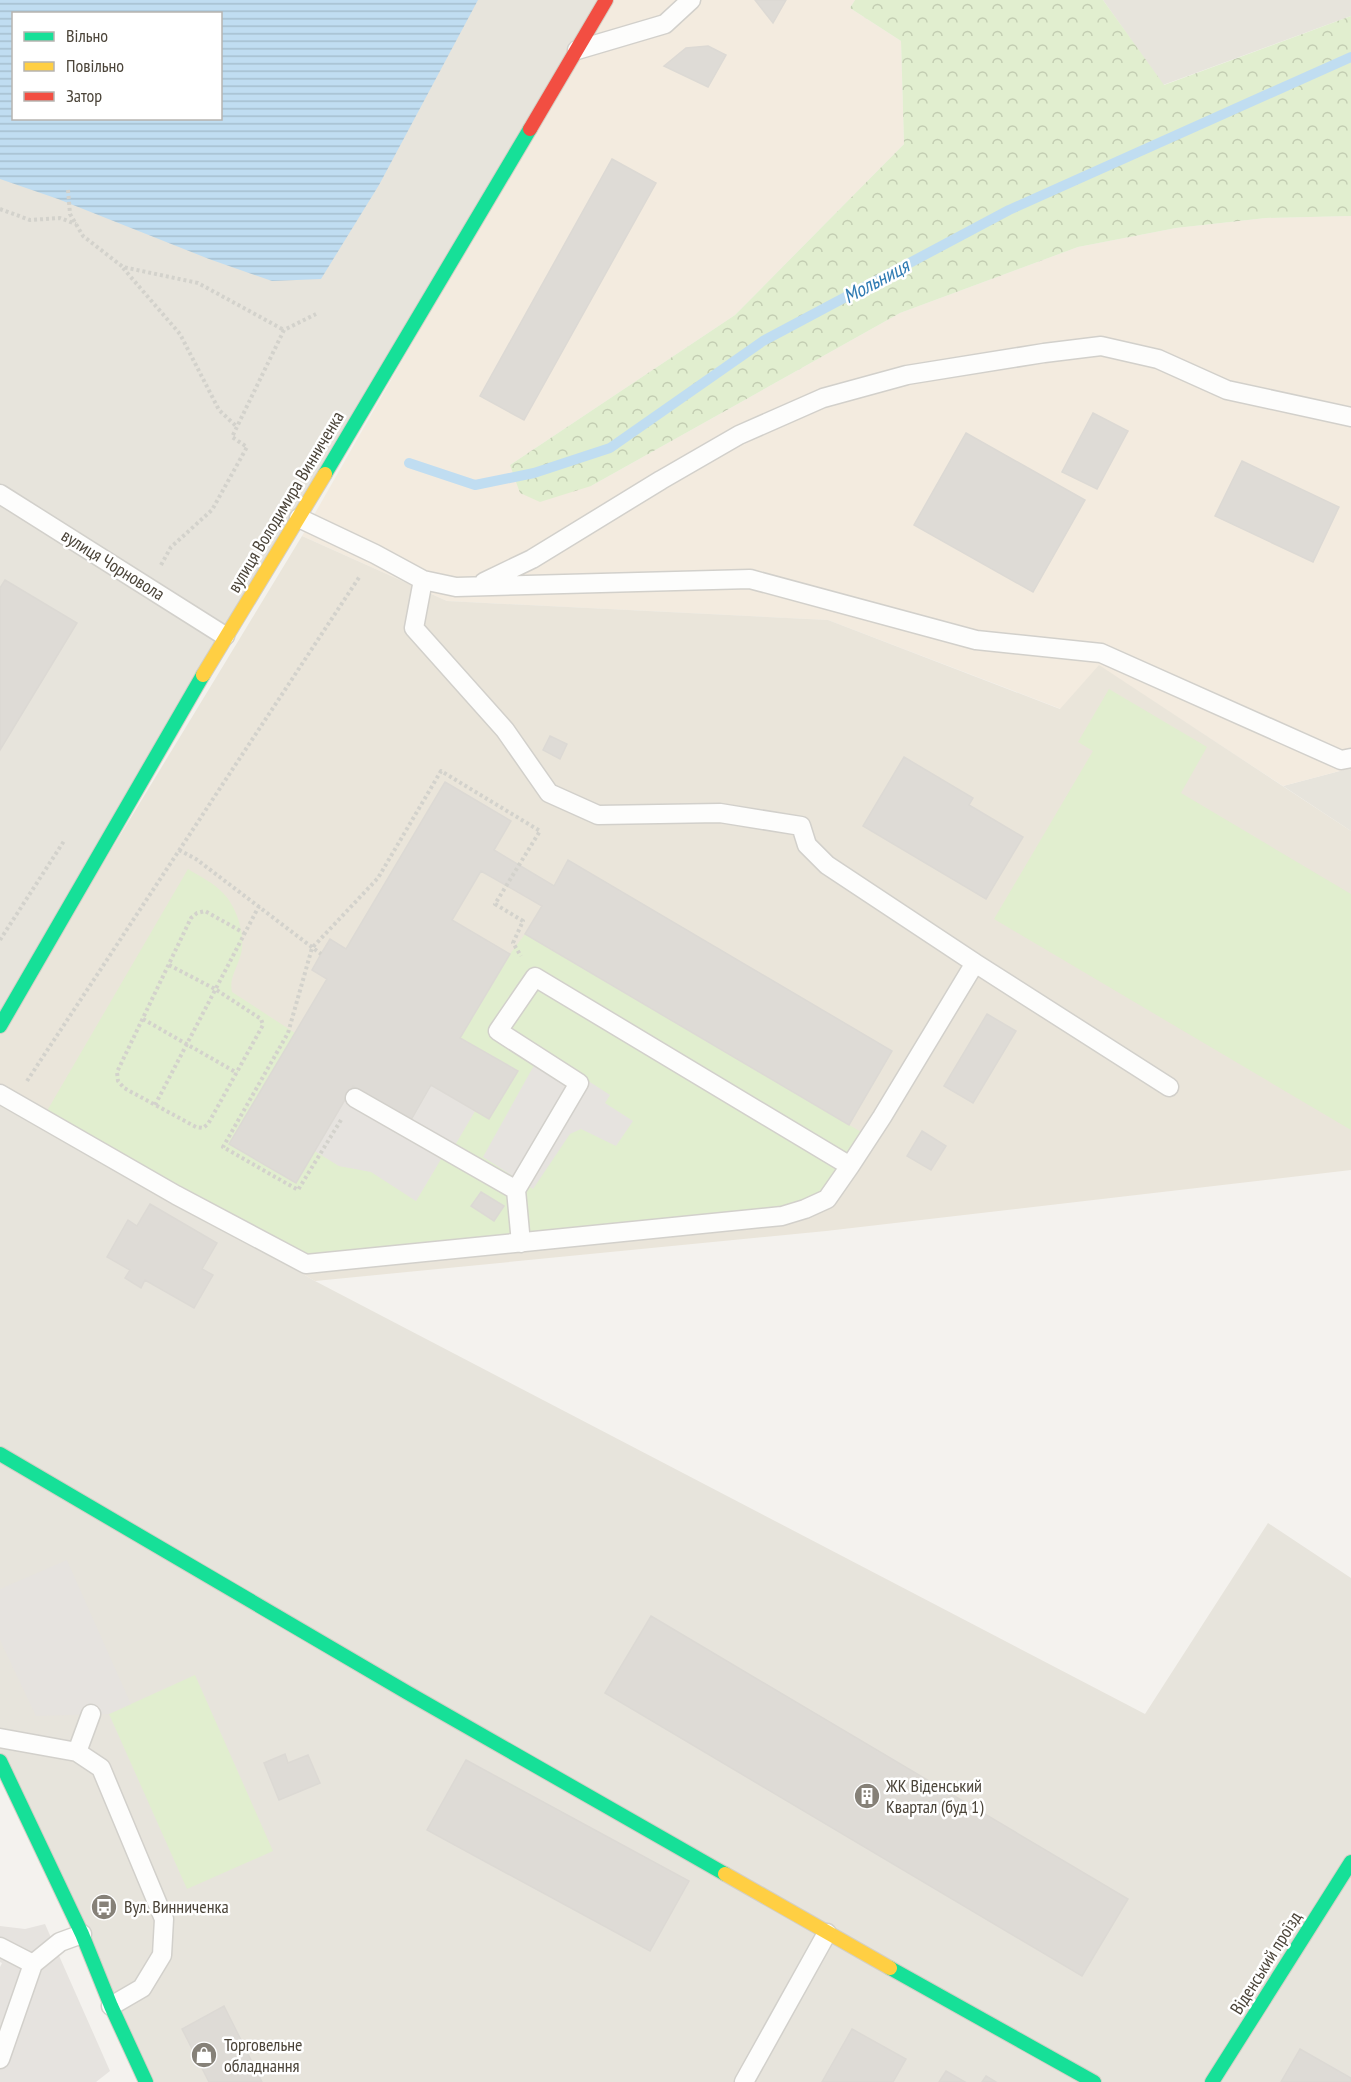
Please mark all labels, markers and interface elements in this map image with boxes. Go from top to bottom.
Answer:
legend [12,12,222,120]
text: Вільно [66,24,108,47]
text: Повільно [66,54,124,77]
text: Затор [66,84,102,107]
water label: Мольниця [839,252,915,309]
street label: вулиця Володимира Винниченка [222,407,349,597]
street label: вулиця Чорновола [57,524,169,605]
place label: ЖК Віденський Квартал (буд 1) [885,1774,984,1818]
building icon: ЖК Віденський Квартал (буд 1) [852,1781,882,1811]
bus stop icon: Вул. Винниченка [89,1892,119,1922]
place label: Вул. Винниченка [124,1895,229,1918]
street label: Віденський проїзд [1225,1907,1306,2018]
place label: Торговельне обладнання [224,2033,302,2077]
shop icon: Торговельне обладнання [189,2040,219,2070]

